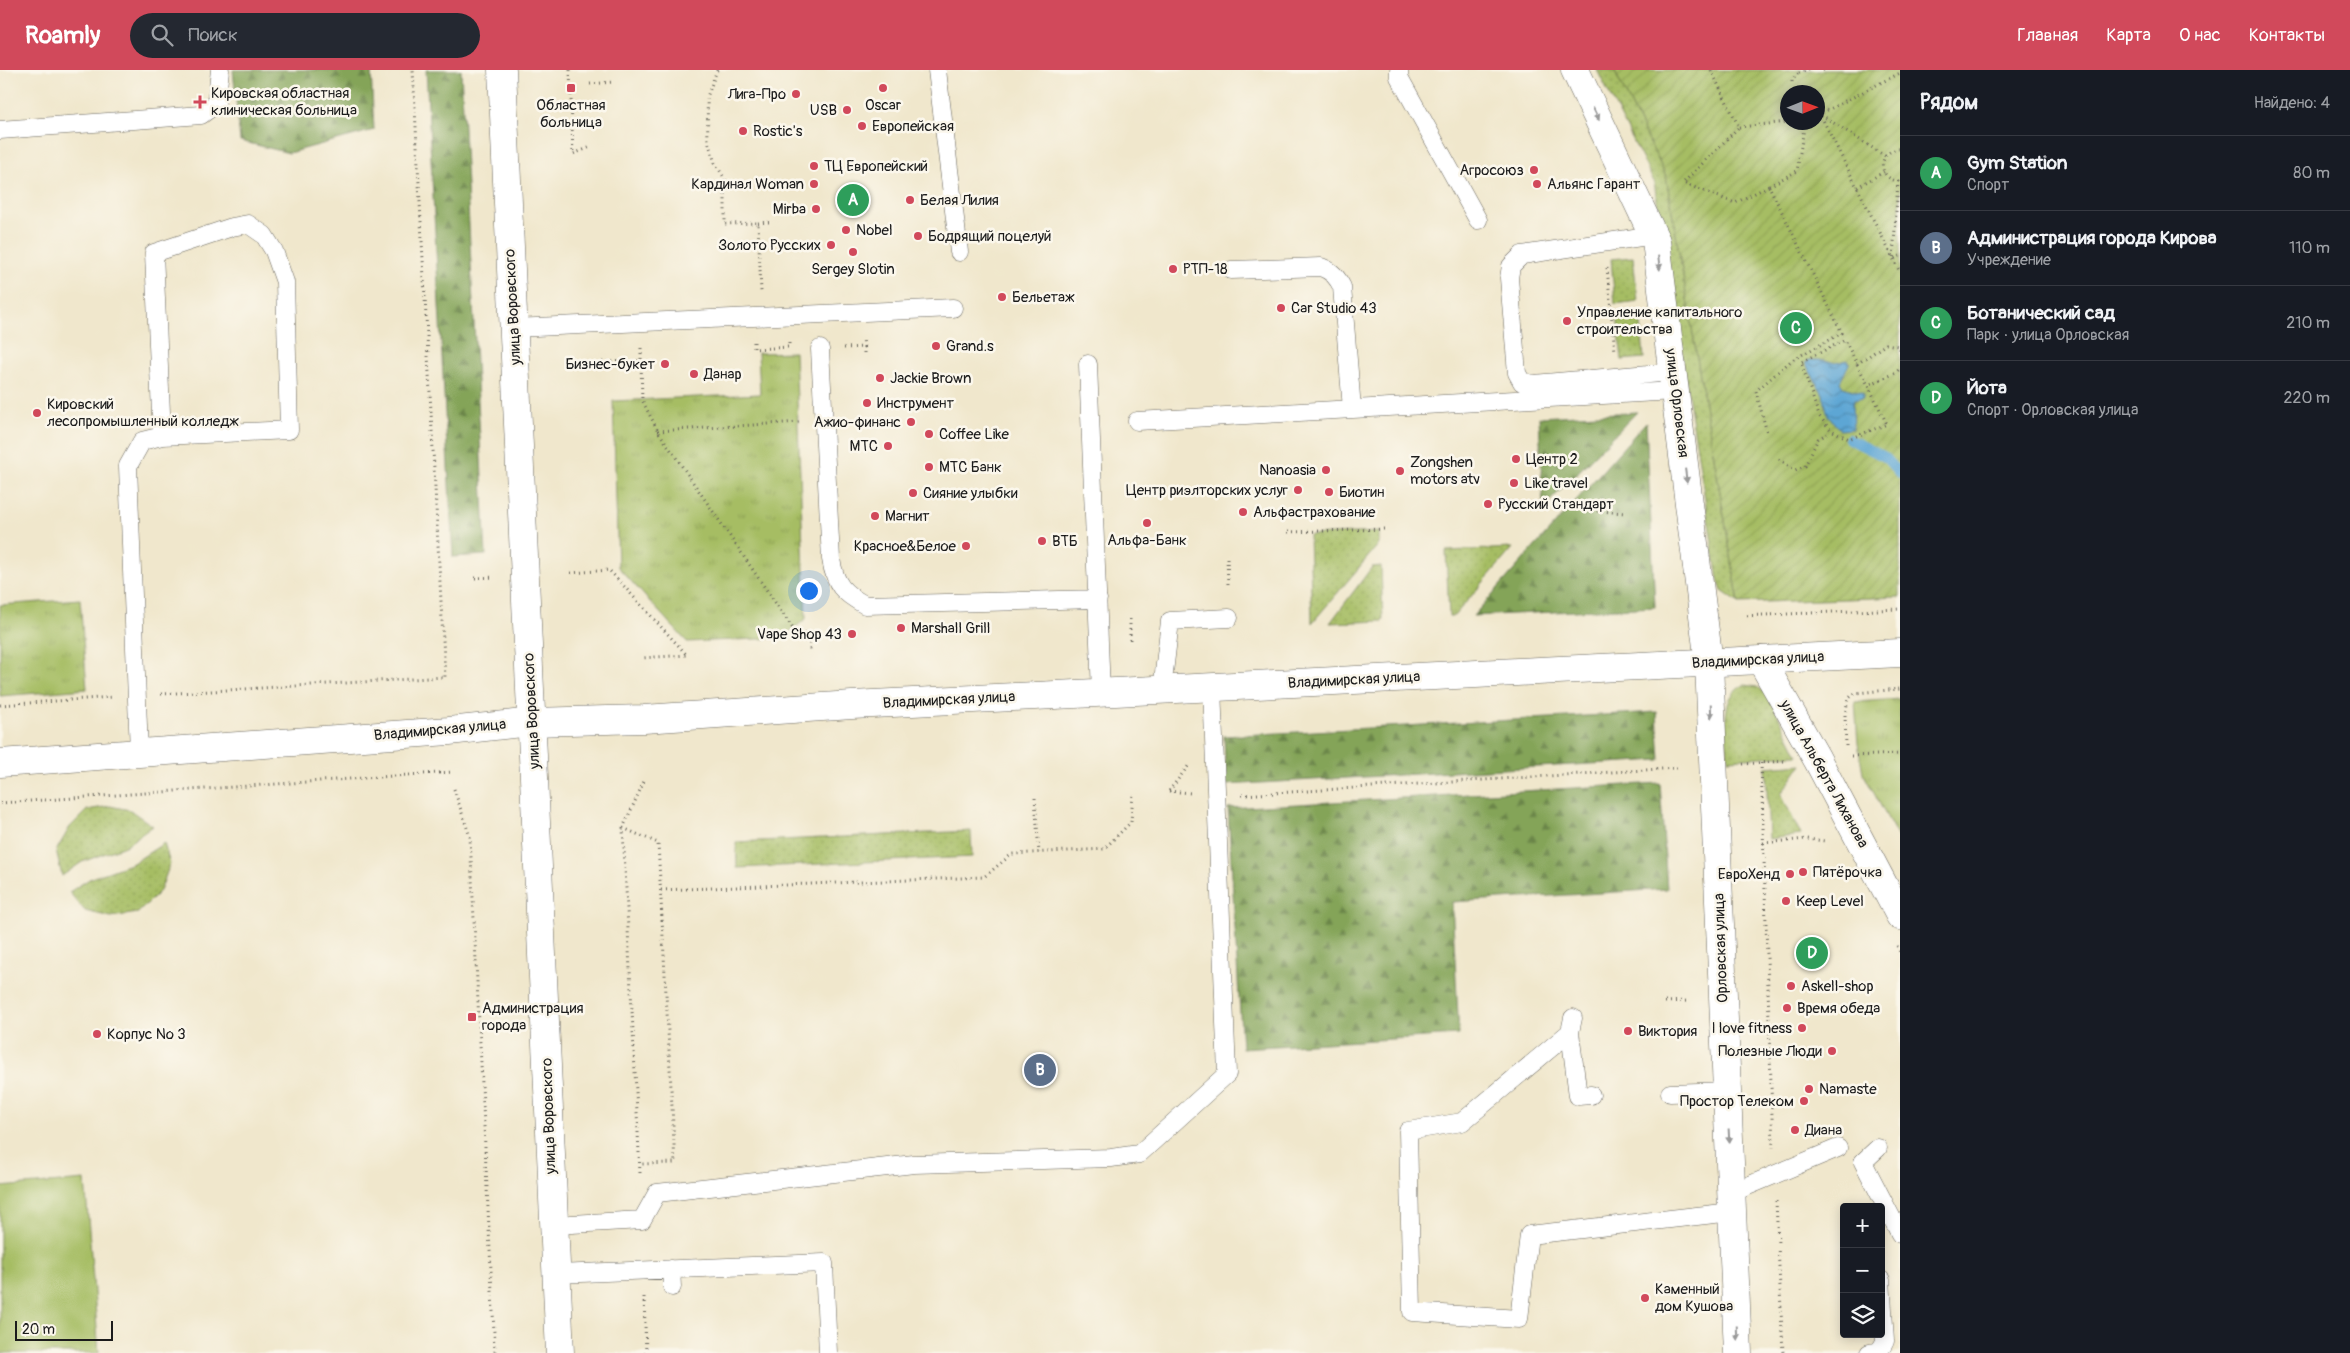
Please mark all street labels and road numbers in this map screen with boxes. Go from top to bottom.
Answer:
street label: улица Воровского [500,248,526,367]
street label: улица Орловская [1661,346,1693,459]
street label: Владимирская улица [1691,647,1825,673]
street label: улица Воровского [519,652,545,771]
street label: Владимирская улица [1287,667,1421,693]
street label: Владимирская улица [882,687,1016,713]
street label: улица Альберта Лиханова [1775,696,1873,851]
street label: Владимирская улица [373,715,507,745]
street label: Орловская улица [1710,893,1732,1003]
street label: улица Воровского [537,1058,561,1175]

